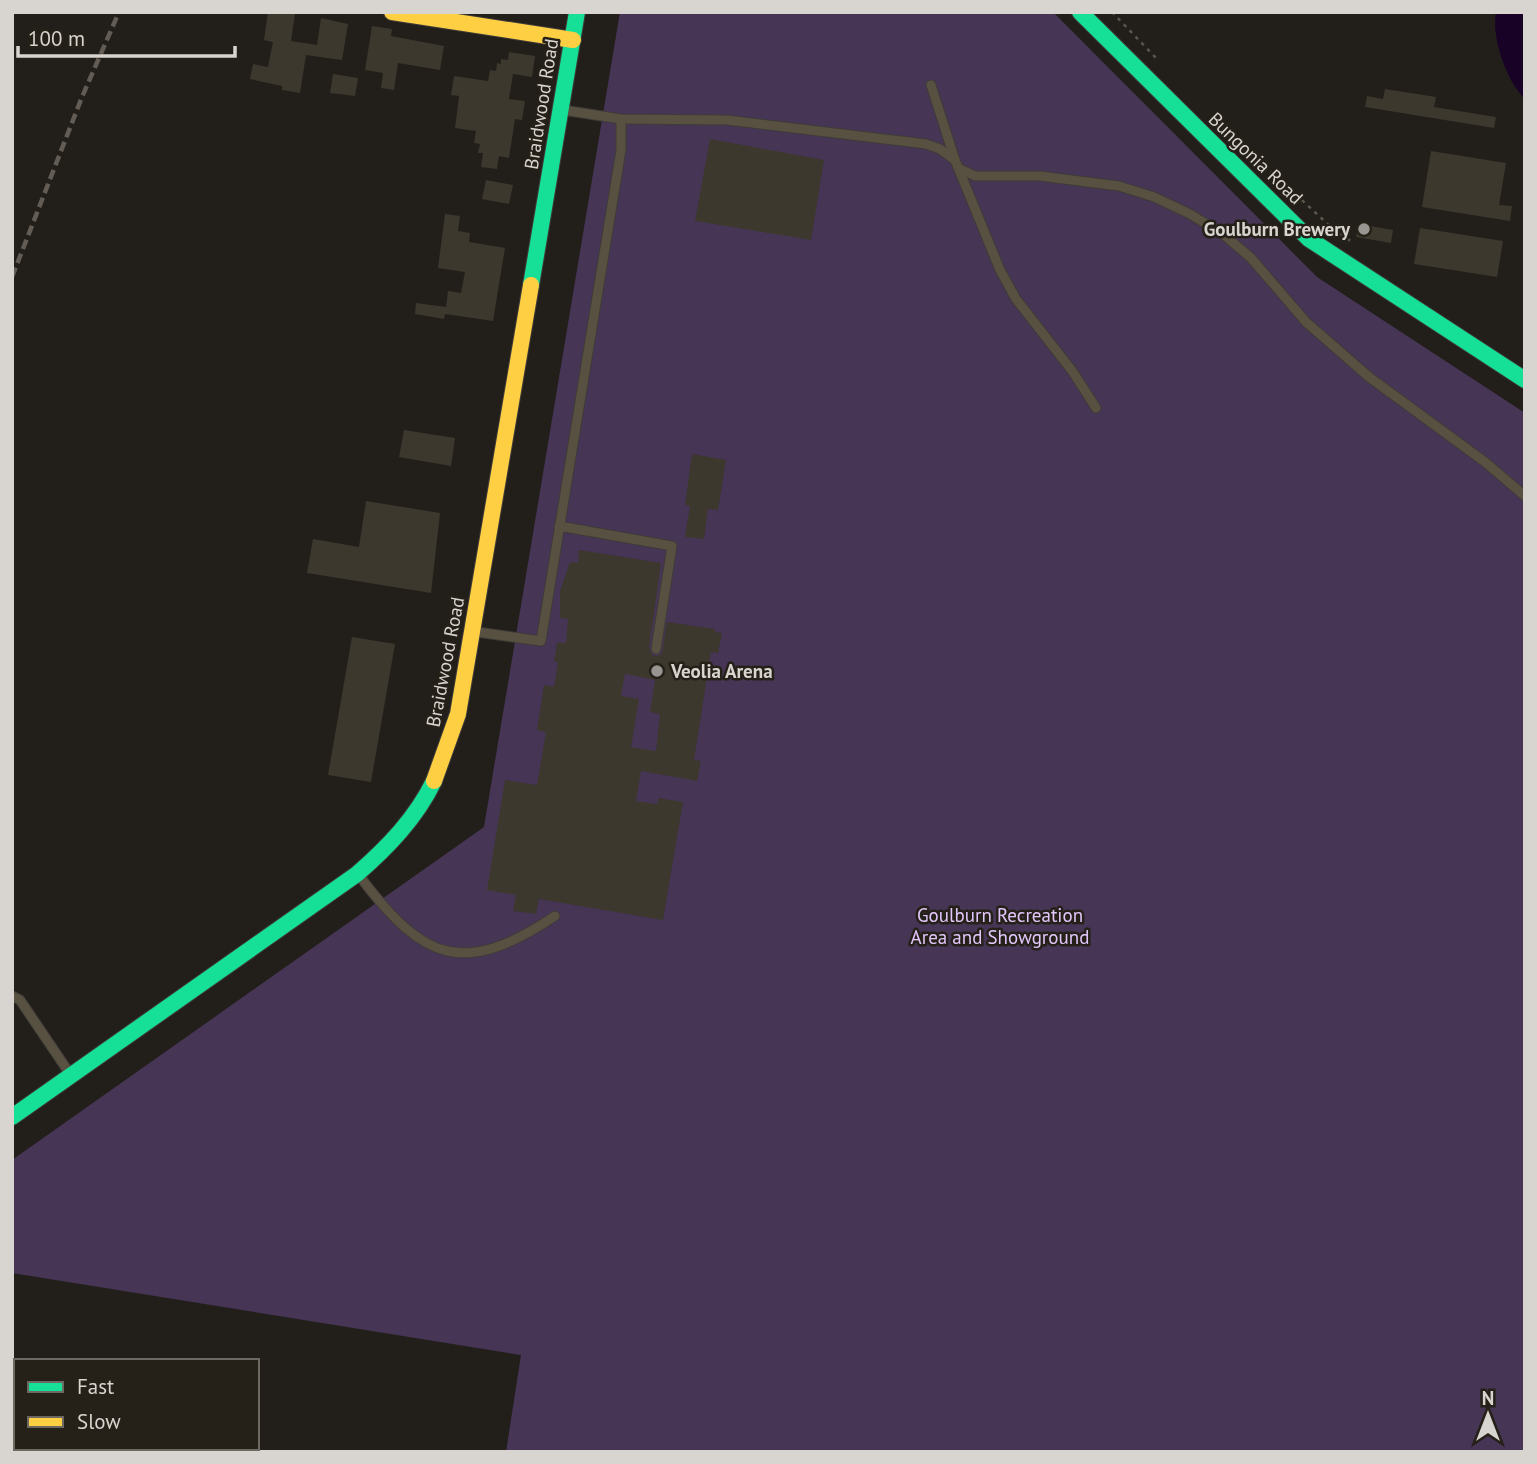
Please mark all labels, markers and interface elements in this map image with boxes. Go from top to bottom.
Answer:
scale bar [18,14,234,58]
text: 100 m [28,25,85,52]
street label: Braidwood Road [519,37,563,171]
street label: Bungonia Road [1204,107,1308,209]
place label: Goulburn Brewery [1204,217,1351,241]
marker: Goulburn Brewery [1356,221,1372,237]
street label: Braidwood Road [421,595,469,729]
place label: Veolia Arena [670,659,773,683]
marker: Veolia Arena [649,663,665,679]
park label: Goulburn Recreation Area and Showground [911,903,1089,949]
legend [14,1359,259,1450]
text: Fast [77,1373,114,1400]
north arrow [1453,1380,1523,1450]
text: N [1482,1386,1494,1410]
text: Slow [77,1408,121,1435]

